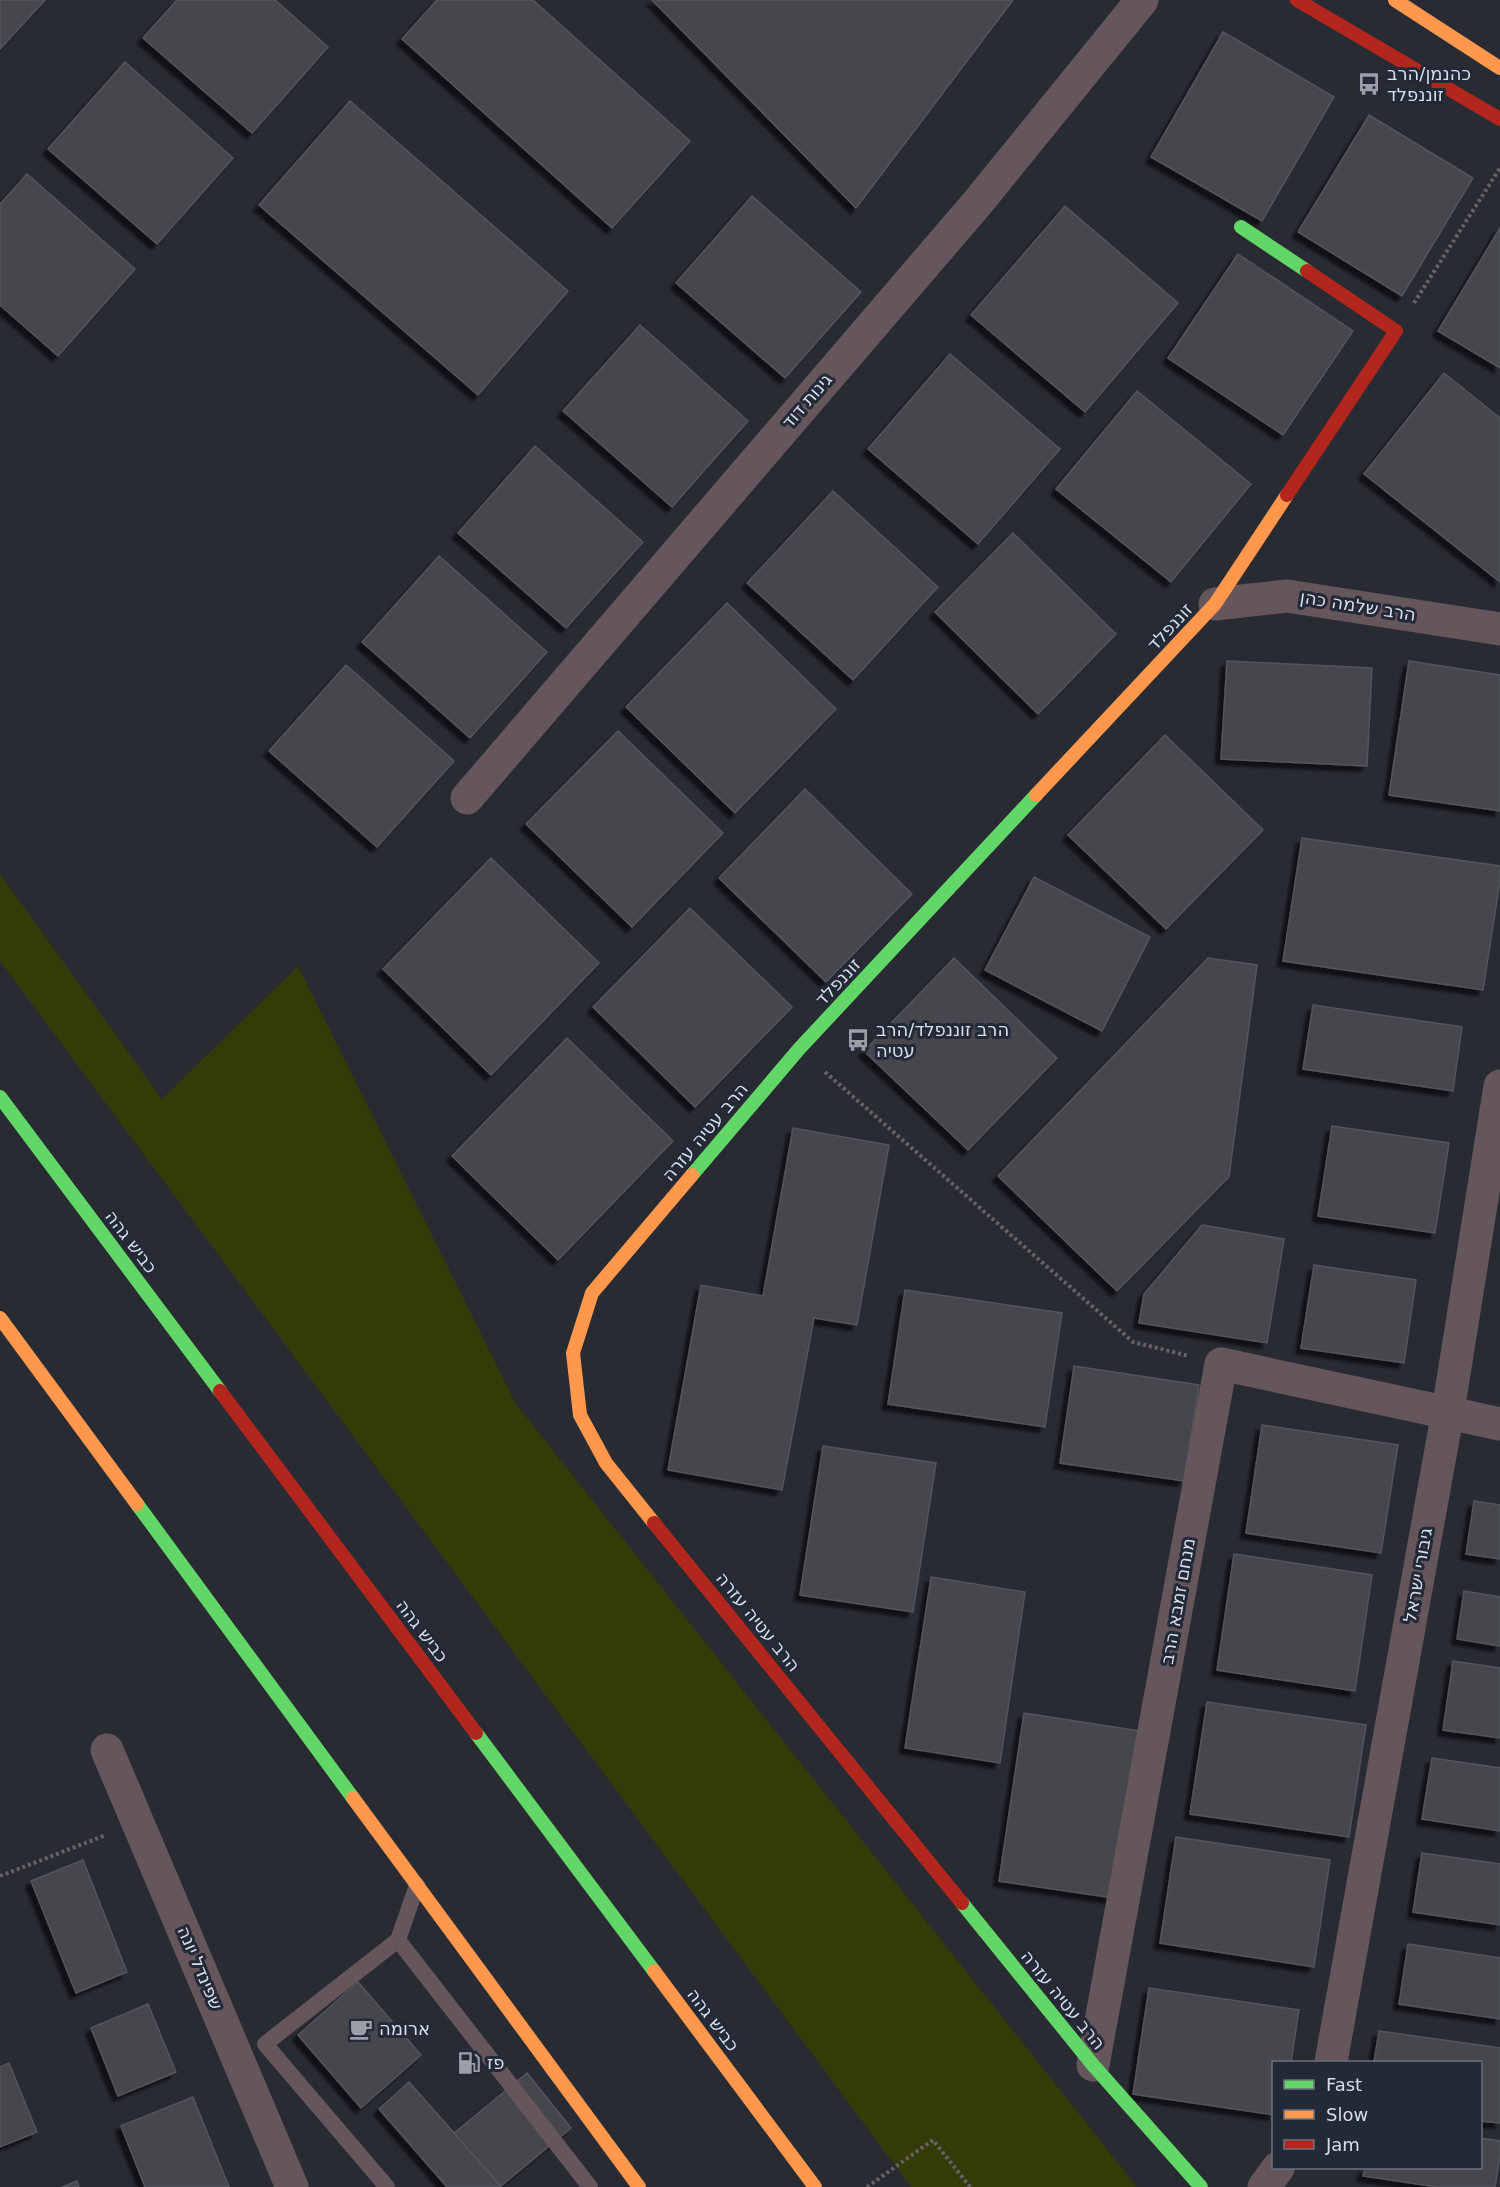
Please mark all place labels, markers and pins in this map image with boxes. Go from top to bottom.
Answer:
place label: כהנמן/הרב זוננפלד [1387,63,1471,105]
bus stop icon: כהנמן/הרב זוננפלד [1356,71,1382,97]
place label: הרב זוננפלד/הרב עטיה [876,1019,1009,1061]
bus stop icon: הרב זוננפלד/הרב עטיה [845,1027,871,1053]
cafe icon: ארומה [348,2016,374,2042]
place label: ארומה [379,2018,430,2039]
fuel station icon: פז [456,2050,482,2076]
place label: פז [487,2052,504,2073]

